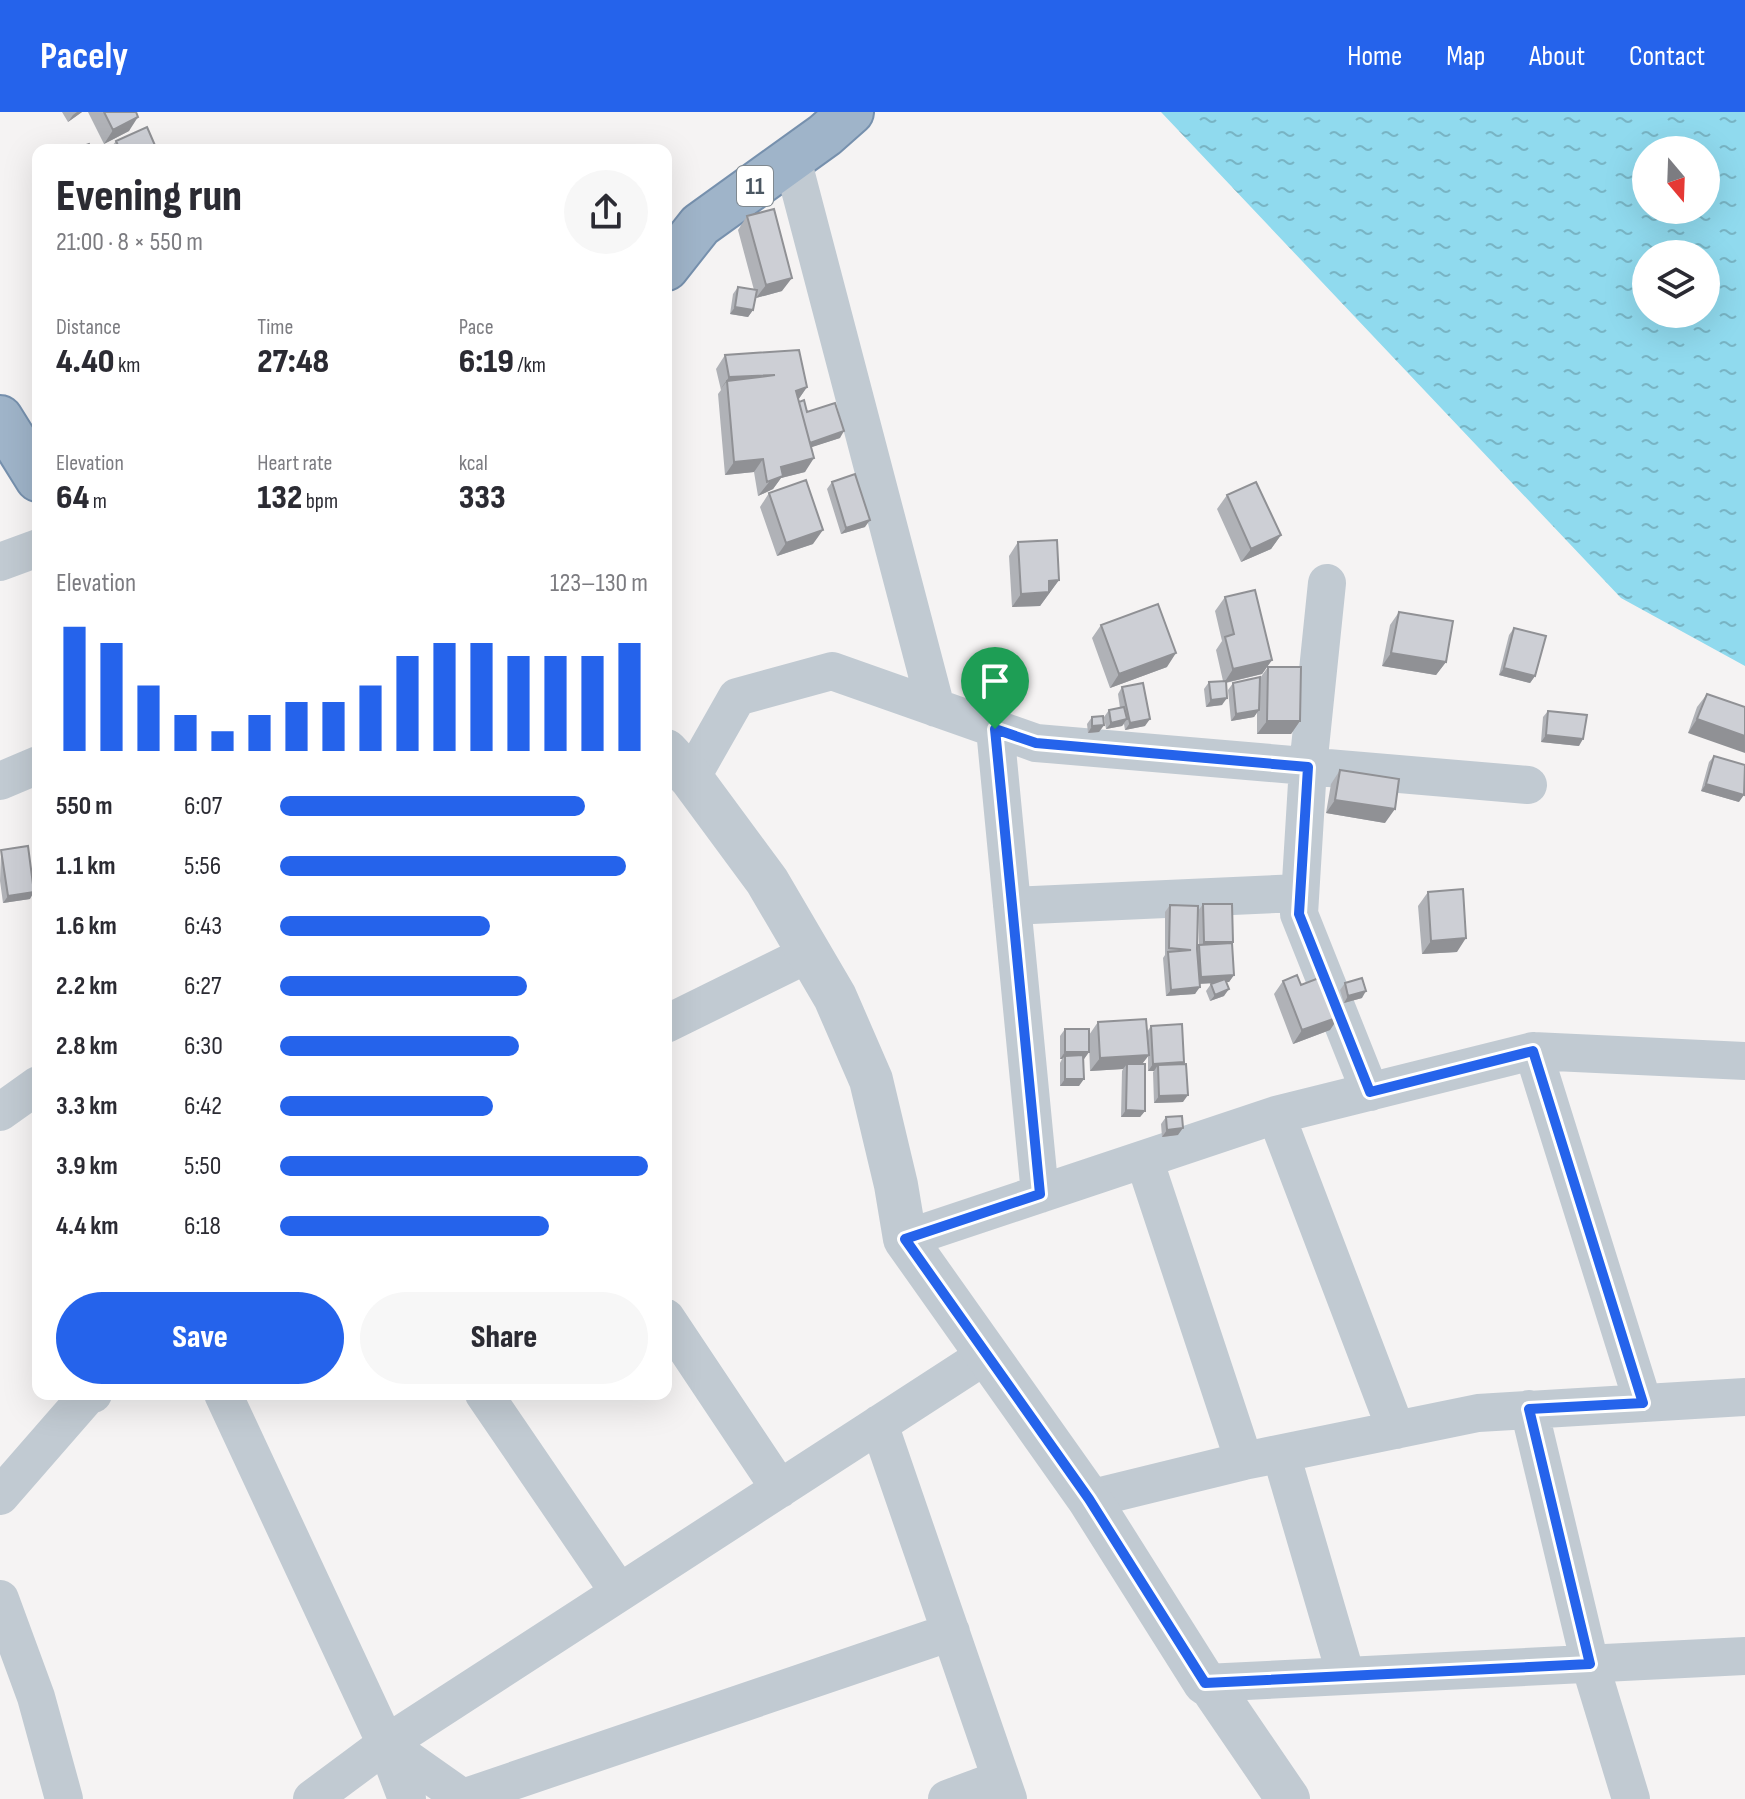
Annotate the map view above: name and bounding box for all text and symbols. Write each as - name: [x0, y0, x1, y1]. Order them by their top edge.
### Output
- text: Pacely: [40, 34, 128, 79]
- text: Home: [1347, 40, 1402, 73]
- text: Map: [1446, 40, 1485, 73]
- text: About: [1529, 40, 1585, 73]
- text: Contact: [1629, 40, 1705, 73]
- north arrow: [1632, 136, 1720, 224]
- map controls: [1632, 136, 1720, 328]
- road number: 11: [737, 166, 773, 206]
- text: Evening run: [56, 170, 242, 223]
- button: share: [564, 170, 648, 254]
- text: 21:00 · 8 × 550 m: [56, 227, 203, 258]
- button: layers: [1632, 240, 1720, 328]
- text: Distance: [56, 314, 121, 341]
- text: Time: [257, 314, 293, 341]
- text: Pace: [459, 314, 494, 341]
- text: 4.40: [56, 341, 114, 382]
- text: 27:48: [257, 341, 329, 382]
- text: 6:19: [459, 341, 514, 382]
- text: km: [114, 352, 140, 379]
- text: /km: [514, 352, 546, 379]
- text: Elevation: [56, 450, 124, 477]
- text: Heart rate: [257, 450, 332, 477]
- text: kcal: [459, 450, 488, 477]
- text: 64: [56, 477, 89, 518]
- text: 132: [257, 477, 302, 518]
- text: 333: [459, 477, 506, 518]
- text: m: [89, 488, 107, 515]
- text: bpm: [302, 488, 338, 515]
- text: Elevation: [56, 568, 136, 599]
- text: 123–130 m: [550, 568, 648, 599]
- pin: [961, 647, 1029, 729]
- icon: arrive: [973, 659, 1017, 703]
- text: 550 m: [56, 791, 113, 822]
- text: 6:07: [184, 791, 222, 822]
- text: 1.1 km: [56, 851, 115, 882]
- text: 5:56: [184, 851, 221, 882]
- text: 1.6 km: [56, 911, 117, 942]
- text: 6:43: [184, 911, 222, 942]
- text: 2.2 km: [56, 971, 118, 1002]
- text: 6:27: [184, 971, 221, 1002]
- text: 2.8 km: [56, 1031, 118, 1062]
- text: 6:30: [184, 1031, 223, 1062]
- text: 3.3 km: [56, 1091, 118, 1122]
- text: 6:42: [184, 1091, 222, 1122]
- text: 3.9 km: [56, 1151, 118, 1182]
- text: 5:50: [184, 1151, 221, 1182]
- text: 4.4 km: [56, 1211, 119, 1242]
- text: 6:18: [184, 1211, 221, 1242]
- button: Save: [56, 1292, 344, 1384]
- button: Share: [360, 1292, 648, 1384]

